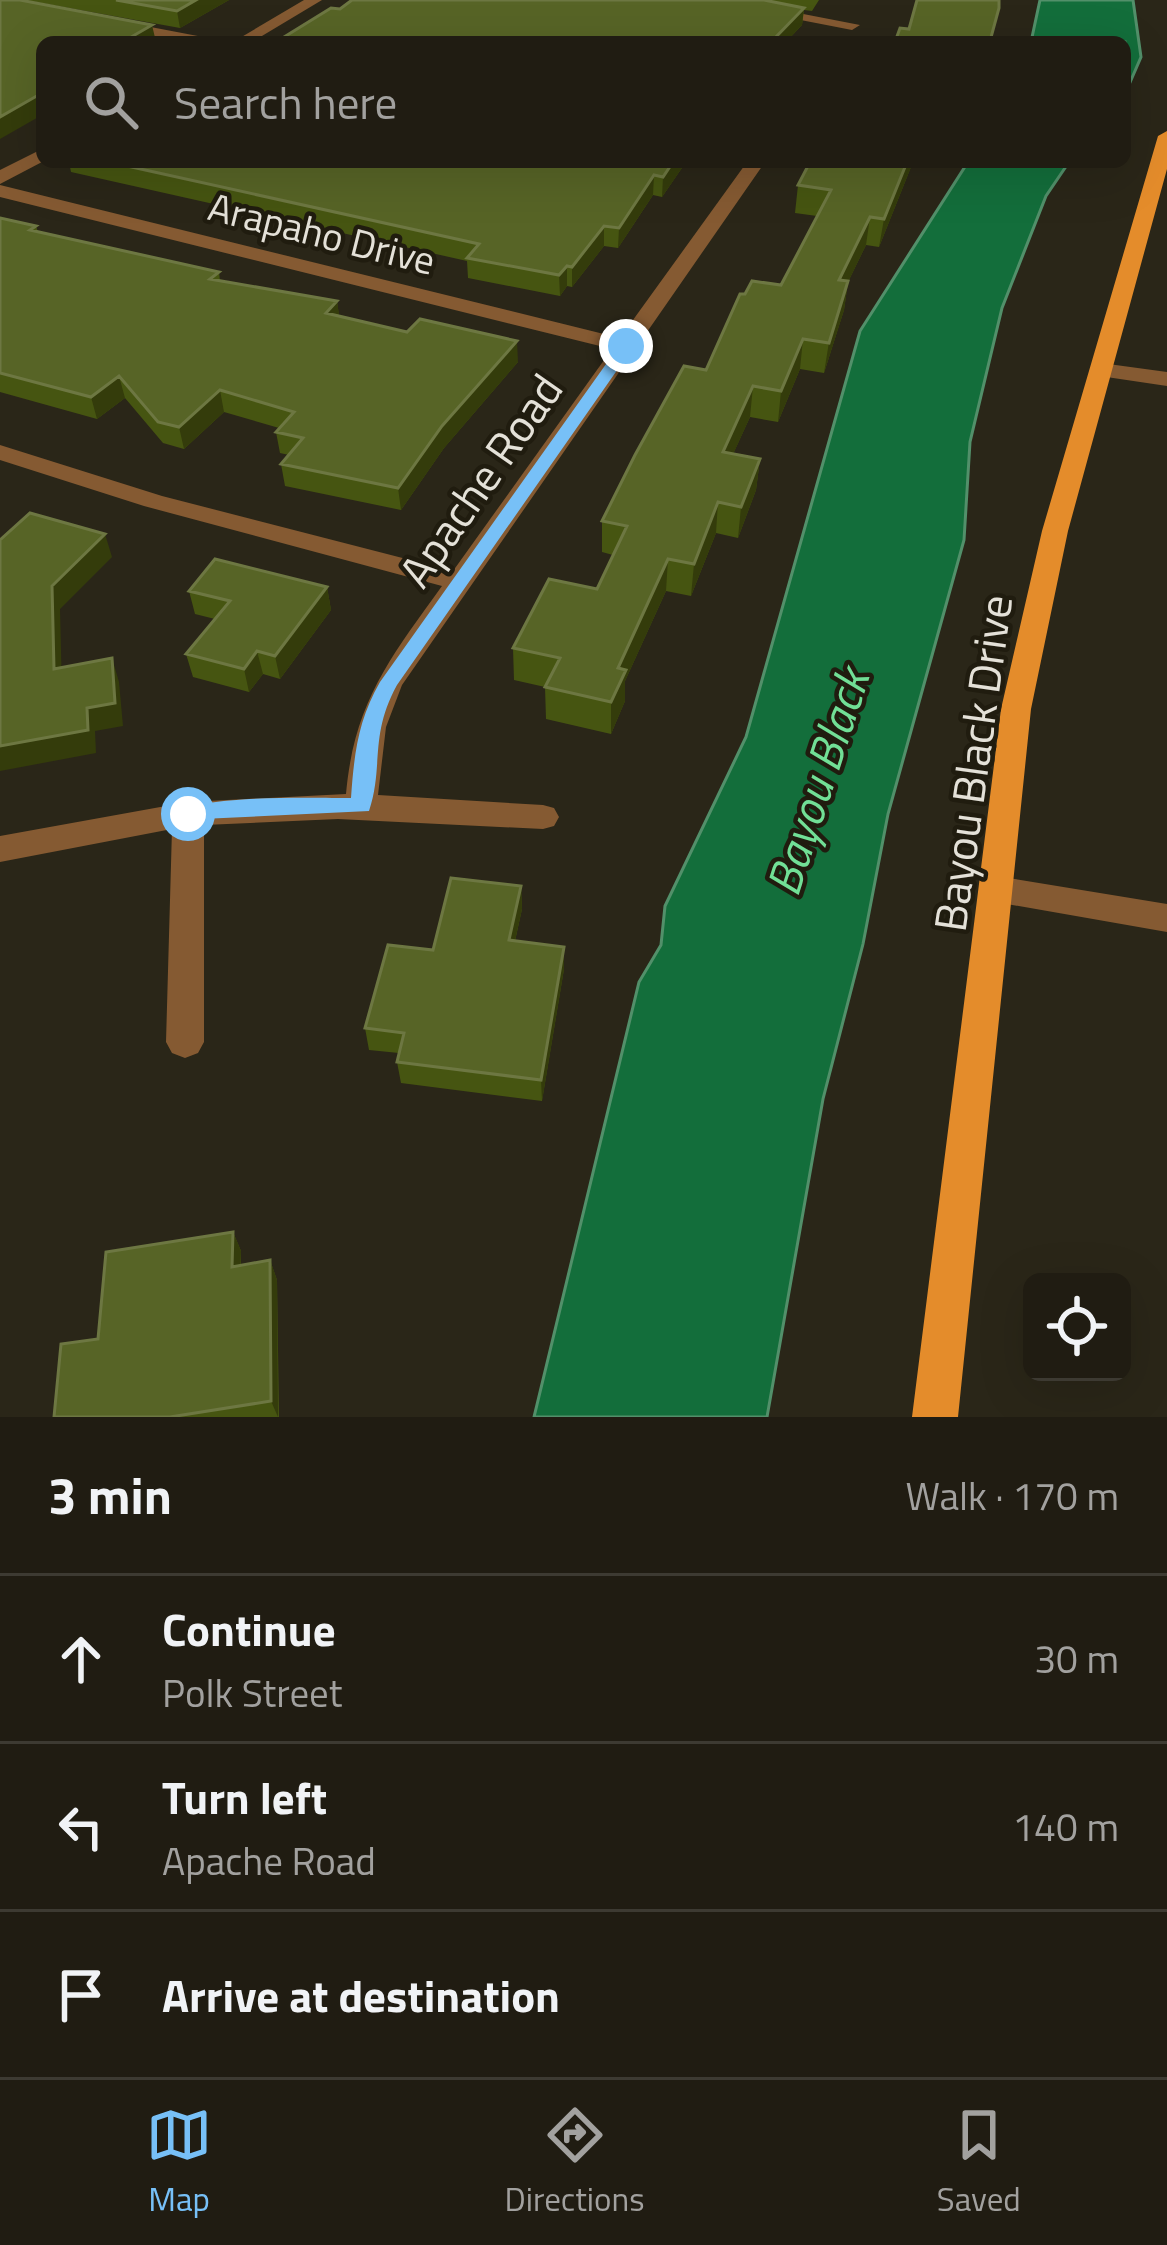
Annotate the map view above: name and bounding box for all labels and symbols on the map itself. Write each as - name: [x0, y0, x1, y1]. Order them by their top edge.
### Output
- street label: Arapaho Drive: [202, 176, 442, 290]
- route end: [599, 319, 653, 373]
- street label: Apache Road: [381, 359, 579, 601]
- street label: Bayou Black Drive: [915, 590, 1029, 936]
- water label: Bayou Black: [746, 654, 890, 904]
- route start: [161, 787, 215, 841]

